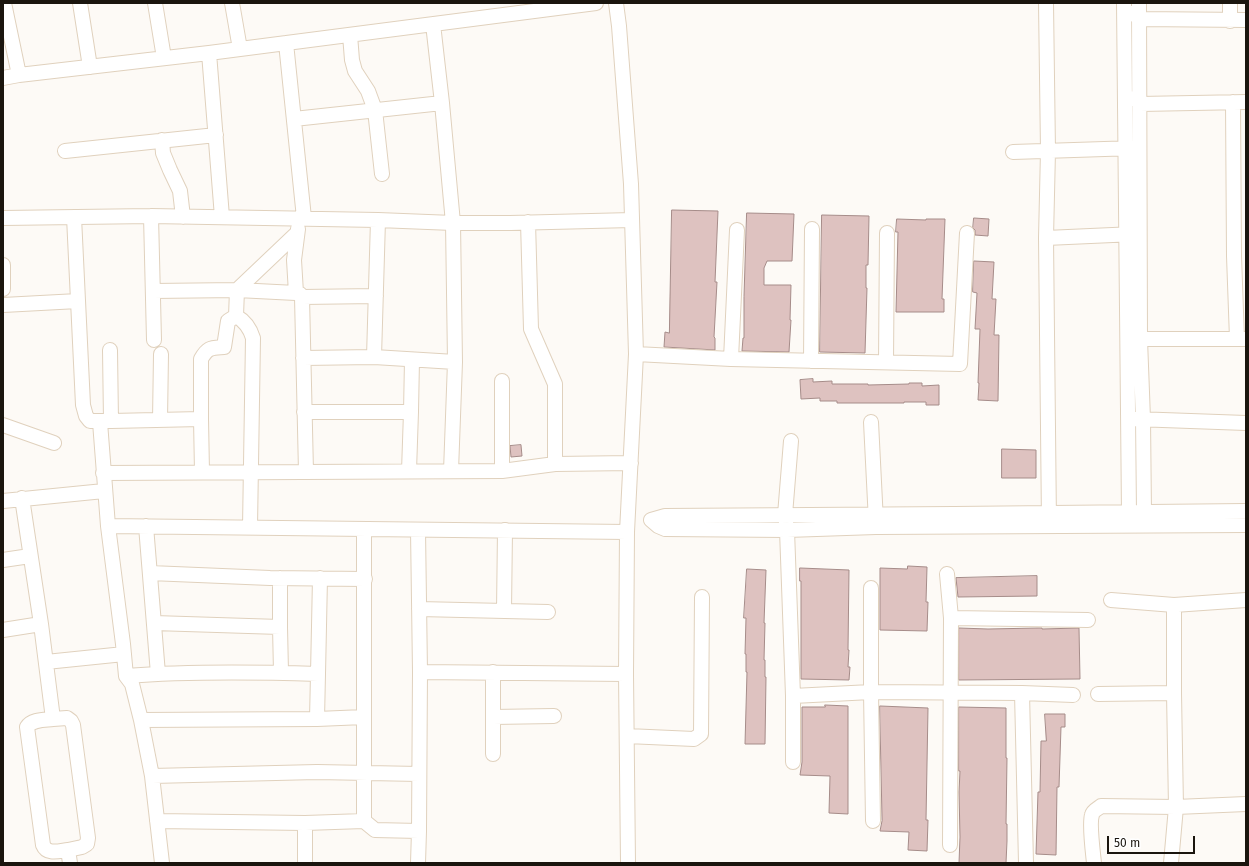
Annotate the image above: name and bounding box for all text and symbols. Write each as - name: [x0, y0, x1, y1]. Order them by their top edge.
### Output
- scale bar: [1109, 828, 1197, 854]
- text: 50 m: [1114, 836, 1140, 850]

